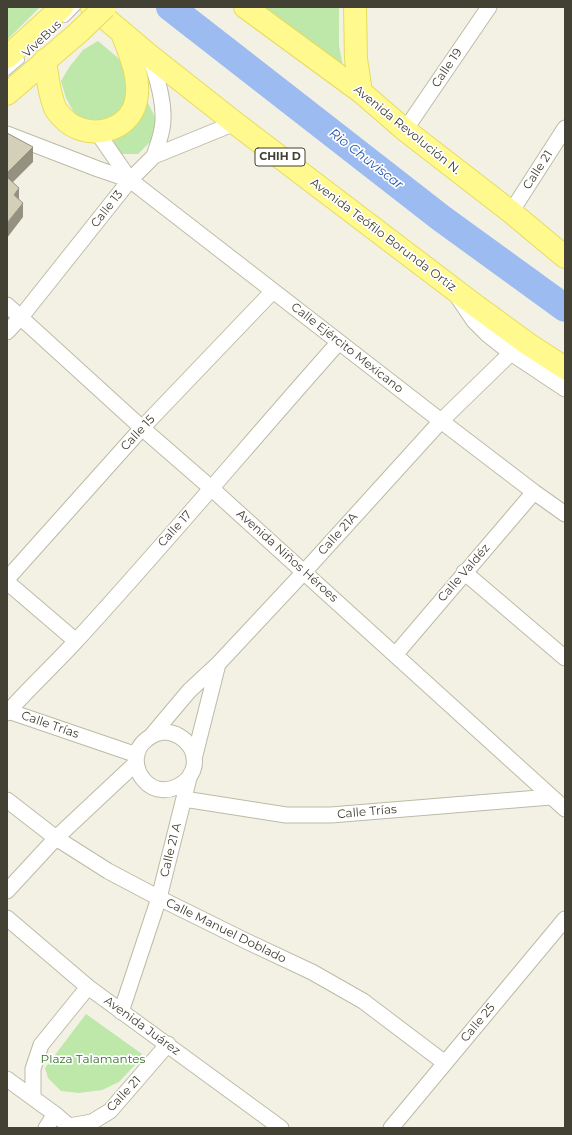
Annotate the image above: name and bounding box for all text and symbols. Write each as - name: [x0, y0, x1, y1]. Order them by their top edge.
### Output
- street label: ViveBus: [20, 17, 64, 61]
- street label: Calle 19: [429, 46, 465, 90]
- street label: Avenida Revolución N.: [351, 82, 463, 178]
- water label: Rio Chuviscar: [326, 125, 406, 193]
- road number: CHIH D: [255, 148, 305, 166]
- street label: Calle 21: [520, 148, 556, 192]
- street label: Avenida Teófilo Borunda Ortiz: [307, 175, 459, 295]
- street label: Calle 13: [88, 187, 126, 231]
- street label: Calle Ejército Mexicano: [288, 300, 406, 396]
- street label: Calle 15: [118, 412, 158, 454]
- street label: Avenida Niños Héroes: [233, 507, 341, 605]
- street label: Calle 17: [155, 508, 195, 550]
- street label: Calle 21A: [315, 510, 361, 558]
- street label: Calle Valdéz: [435, 541, 493, 605]
- street label: Calle Trías: [19, 708, 81, 742]
- street label: Calle Trías: [337, 802, 397, 822]
- street label: Calle 21 A: [157, 821, 185, 879]
- street label: Calle Manuel Doblado: [163, 896, 289, 966]
- street label: Avenida Juárez: [101, 994, 183, 1058]
- street label: Calle 25: [458, 1001, 498, 1045]
- park label: Plaza Talamantes: [41, 1052, 145, 1066]
- street label: Calle 21: [104, 1073, 144, 1115]

